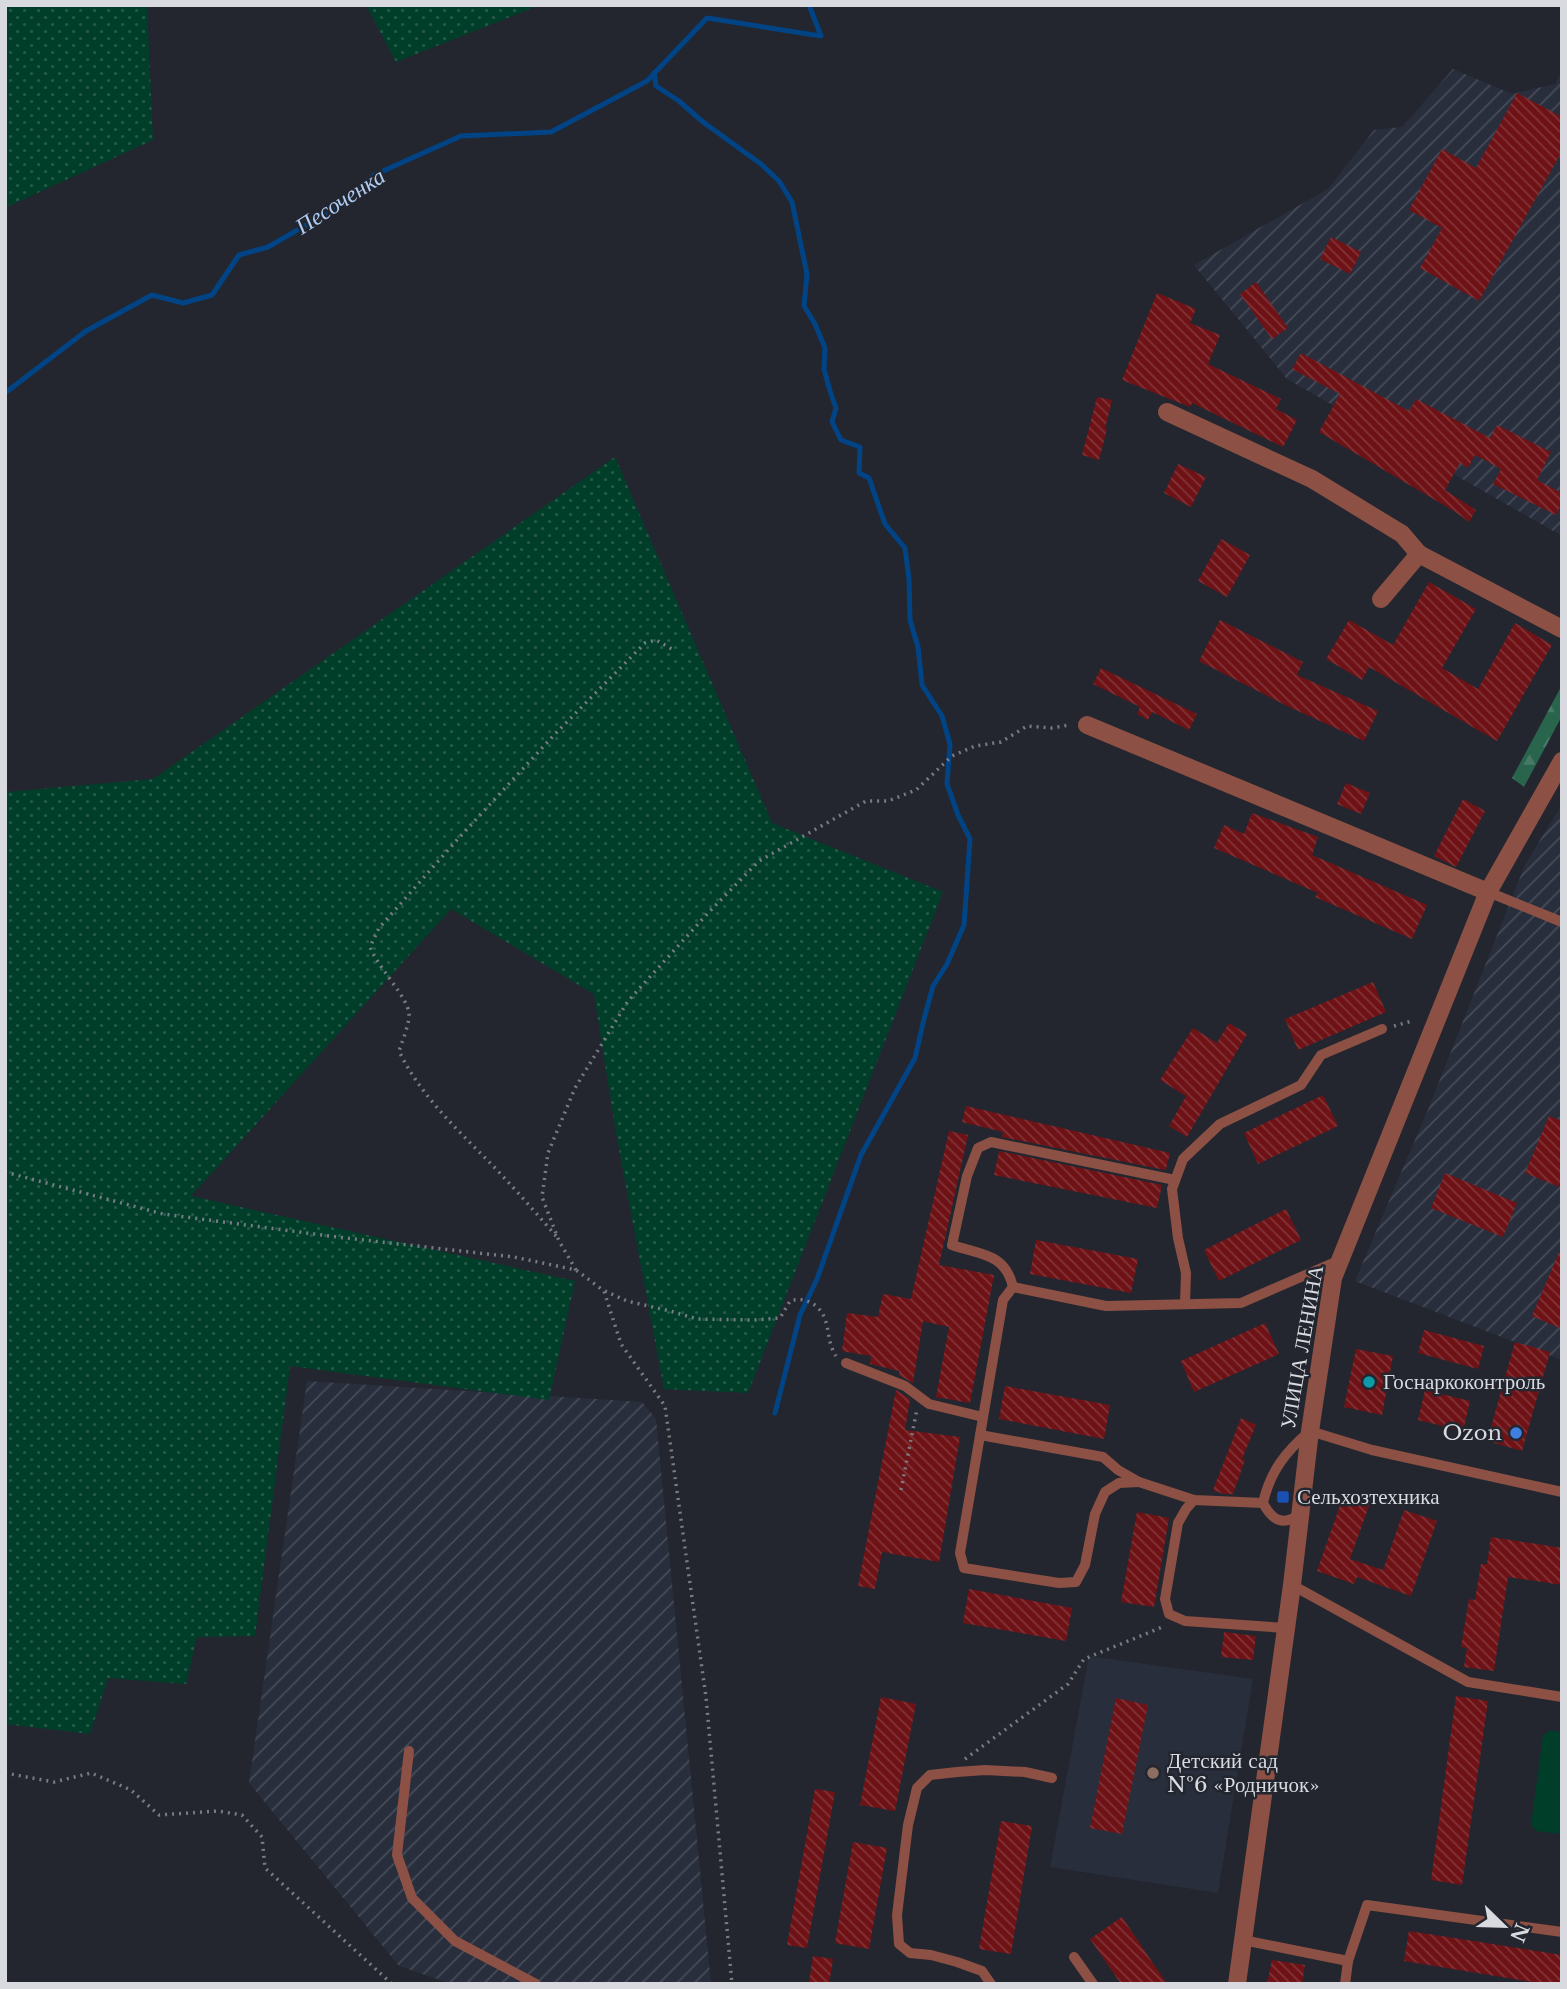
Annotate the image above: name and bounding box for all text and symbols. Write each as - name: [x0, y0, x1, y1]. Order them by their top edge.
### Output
- water label: Песоченка: [289, 162, 390, 241]
- street label: УЛИЦА ЛЕНИНА: [1275, 1262, 1329, 1431]
- place label: Госнаркоконтроль: [1383, 1369, 1545, 1395]
- marker: Госнаркоконтроль: [1361, 1374, 1377, 1390]
- place label: Ozon: [1442, 1420, 1502, 1446]
- marker: Ozon: [1508, 1425, 1524, 1441]
- place label: Сельхозтехника: [1297, 1484, 1440, 1510]
- marker: Сельхозтехника: [1275, 1489, 1291, 1505]
- place label: Детский сад №6 «Родничок»: [1167, 1748, 1320, 1798]
- marker: Детский сад №6 «Родничок»: [1145, 1765, 1161, 1781]
- north arrow: [1469, 1891, 1539, 1961]
- text: N: [1505, 1920, 1533, 1945]

